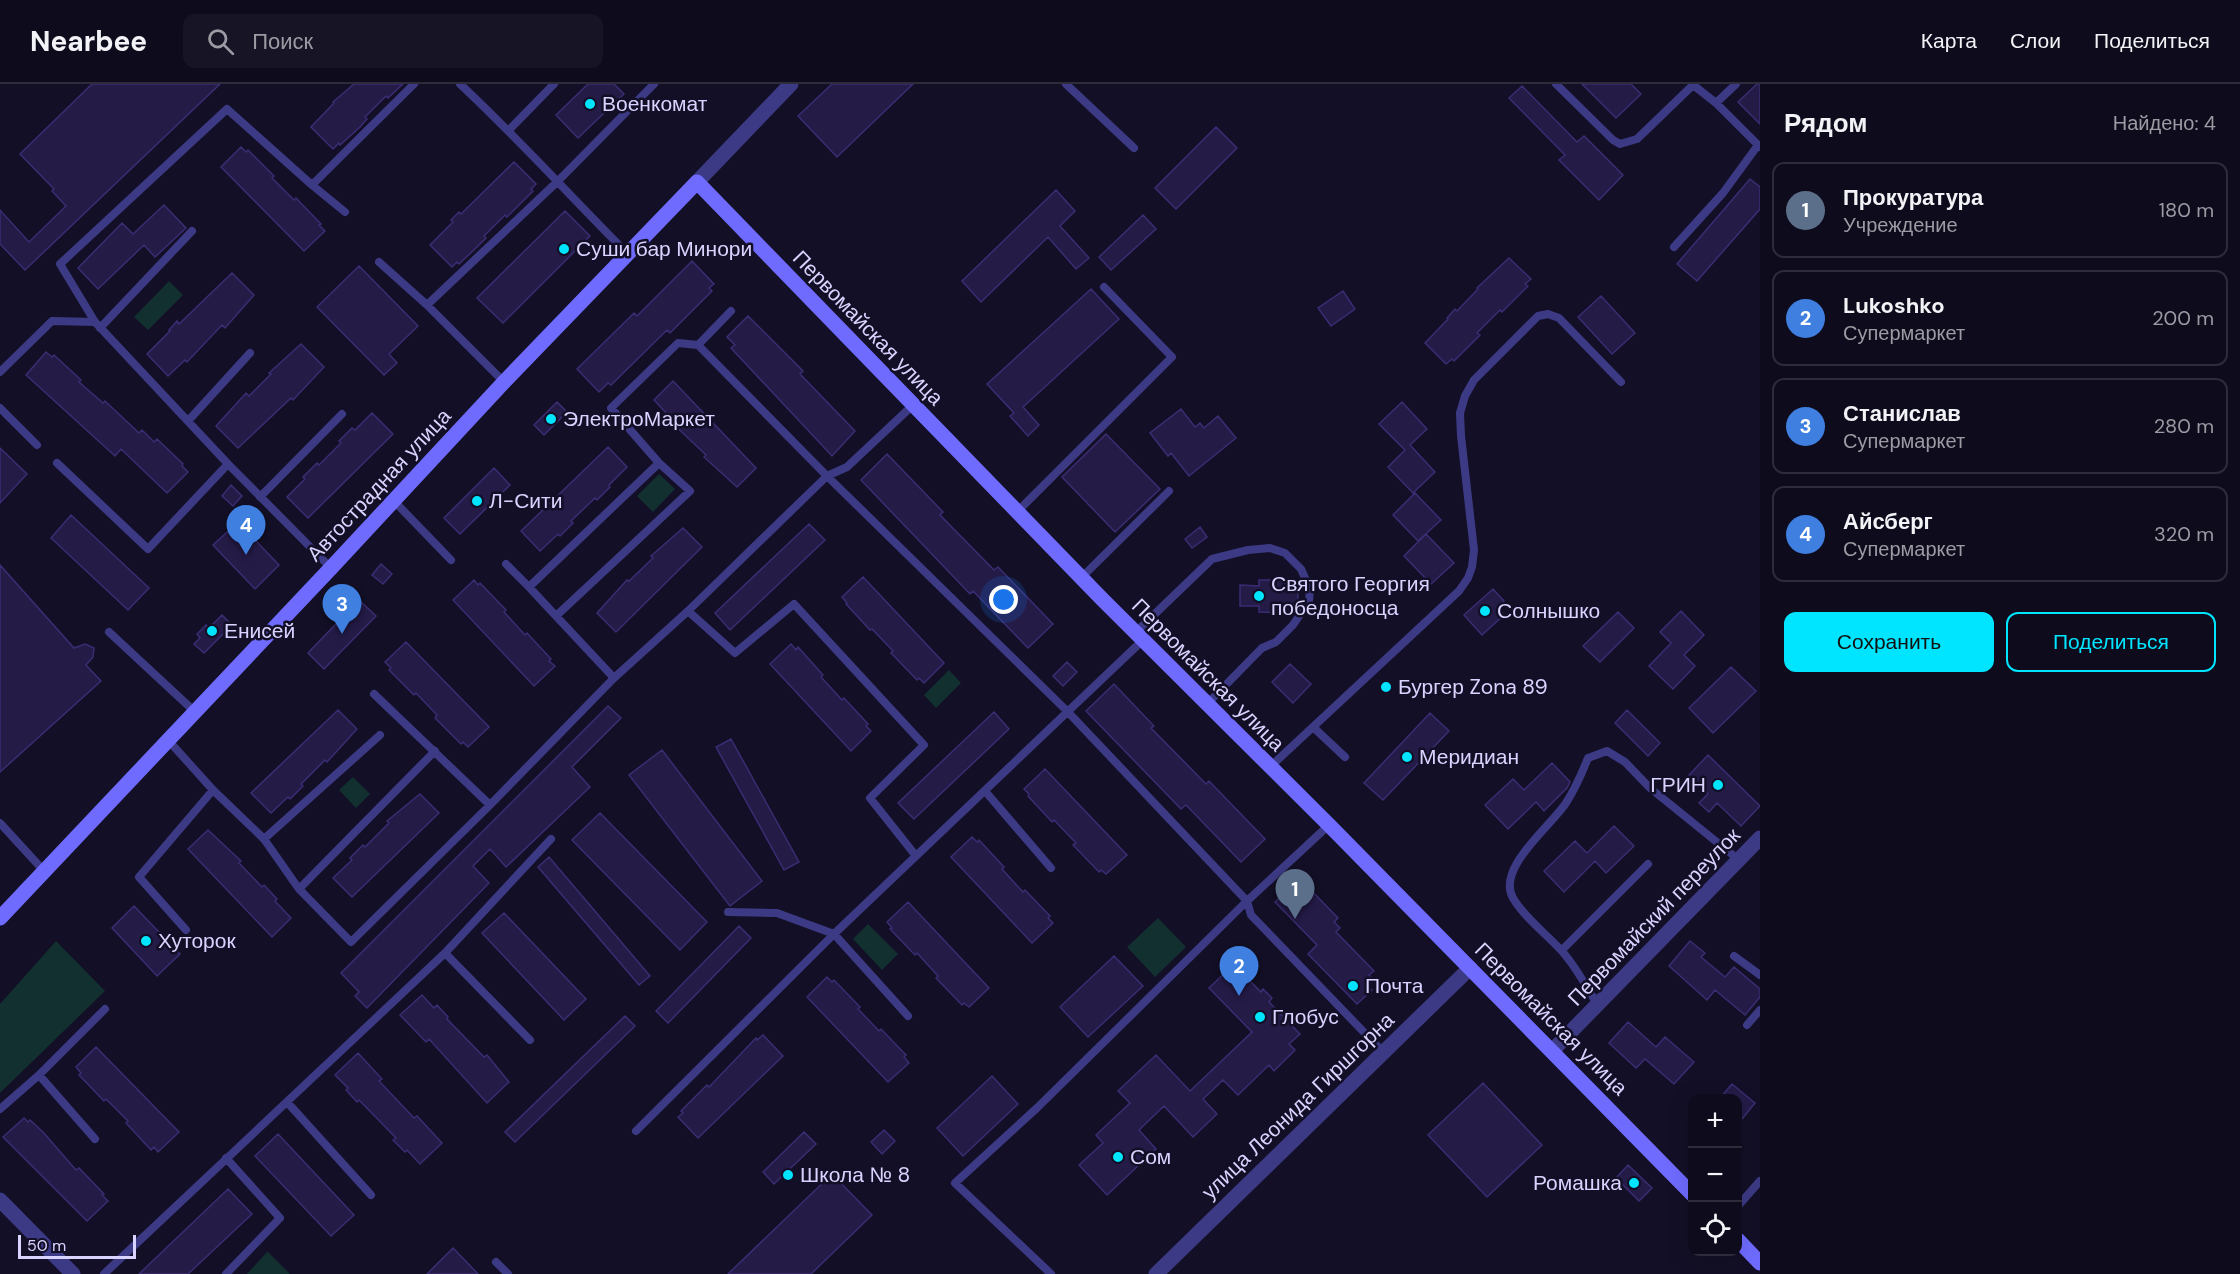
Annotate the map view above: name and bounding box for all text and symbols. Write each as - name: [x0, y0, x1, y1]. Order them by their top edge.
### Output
- search box: [183, 14, 603, 68]
- text: Nearbee: [30, 23, 147, 60]
- icon: search: [204, 25, 237, 58]
- text: Поиск: [252, 27, 313, 56]
- text: Карта: [1921, 27, 1977, 55]
- text: Слои: [2010, 27, 2061, 55]
- text: Поделиться: [2094, 27, 2210, 55]
- place label: Военкомат: [602, 90, 708, 118]
- marker: Военкомат: [583, 97, 597, 111]
- text: Рядом: [1784, 106, 1867, 140]
- text: Найдено: 4: [2113, 110, 2216, 136]
- text: Прокуратура: [1843, 183, 1983, 212]
- text: 1: [1802, 197, 1809, 223]
- text: 180 m: [2159, 197, 2214, 223]
- text: Учреждение: [1843, 212, 1958, 238]
- place label: Суши бар Минори: [576, 235, 752, 263]
- marker: Суши бар Минори: [557, 242, 571, 256]
- street label: Первомайская улица: [787, 244, 950, 412]
- text: Lukoshko: [1843, 291, 1945, 320]
- text: 2: [1800, 305, 1811, 331]
- text: 200 m: [2152, 305, 2214, 331]
- text: Супермаркет: [1843, 320, 1965, 346]
- text: Станислав: [1843, 399, 1961, 428]
- street label: Автострадная улица: [301, 402, 457, 567]
- place label: ЭлектроМаркет: [563, 405, 715, 433]
- marker: ЭлектроМаркет: [544, 412, 558, 426]
- text: 3: [1799, 413, 1812, 439]
- text: 280 m: [2154, 413, 2214, 439]
- text: Супермаркет: [1843, 428, 1965, 454]
- place label: Л-Сити: [489, 487, 562, 515]
- marker: Л-Сити: [470, 494, 484, 508]
- pin: 4: [226, 506, 266, 555]
- text: Айсберг: [1843, 507, 1933, 536]
- text: 4: [1799, 521, 1812, 547]
- text: 320 m: [2154, 521, 2214, 547]
- text: Супермаркет: [1843, 536, 1965, 562]
- place label: Святого Георгия победоносца: [1271, 570, 1430, 622]
- pin: 3: [322, 584, 362, 634]
- your location: [989, 585, 1018, 614]
- marker: Святого Георгия победоносца: [1252, 589, 1266, 603]
- street label: Первомайская улица: [1125, 592, 1291, 758]
- place label: Солнышко: [1497, 597, 1600, 625]
- marker: Солнышко: [1478, 604, 1492, 618]
- button: Сохранить: [1784, 612, 1994, 672]
- button: Поделиться: [2006, 612, 2216, 672]
- place label: Енисей: [224, 617, 295, 645]
- marker: Енисей: [205, 624, 219, 638]
- place label: Бургер Zona 89: [1398, 673, 1548, 701]
- marker: Бургер Zona 89: [1379, 680, 1393, 694]
- place label: Меридиан: [1419, 743, 1519, 771]
- marker: Меридиан: [1400, 750, 1414, 764]
- place label: ГРИН: [1650, 771, 1706, 799]
- marker: ГРИН: [1711, 778, 1725, 792]
- street label: Первомайский переулок: [1562, 821, 1747, 1012]
- pin: 1: [1276, 870, 1314, 919]
- place label: Хуторок: [158, 927, 236, 955]
- marker: Хуторок: [139, 934, 153, 948]
- street label: Первомайская улица: [1468, 936, 1634, 1102]
- pin: 2: [1220, 946, 1258, 996]
- place label: Почта: [1365, 972, 1424, 1000]
- marker: Почта: [1346, 979, 1360, 993]
- place label: Глобус: [1272, 1003, 1339, 1031]
- street label: улица Леонида Гиршгорна: [1196, 1006, 1401, 1206]
- marker: Глобус: [1253, 1010, 1267, 1024]
- map controls: [1688, 1094, 1742, 1256]
- button: +: [1688, 1094, 1742, 1148]
- place label: Сом: [1130, 1143, 1171, 1171]
- button: −: [1688, 1148, 1742, 1202]
- marker: Сом: [1111, 1150, 1125, 1164]
- place label: Школа № 8: [800, 1161, 910, 1189]
- marker: Школа № 8: [781, 1168, 795, 1182]
- place label: Ромашка: [1533, 1169, 1622, 1197]
- marker: Ромашка: [1627, 1176, 1641, 1190]
- button: locate: [1688, 1202, 1742, 1256]
- scale bar: [18, 1232, 136, 1260]
- text: 50 m: [27, 1235, 66, 1256]

